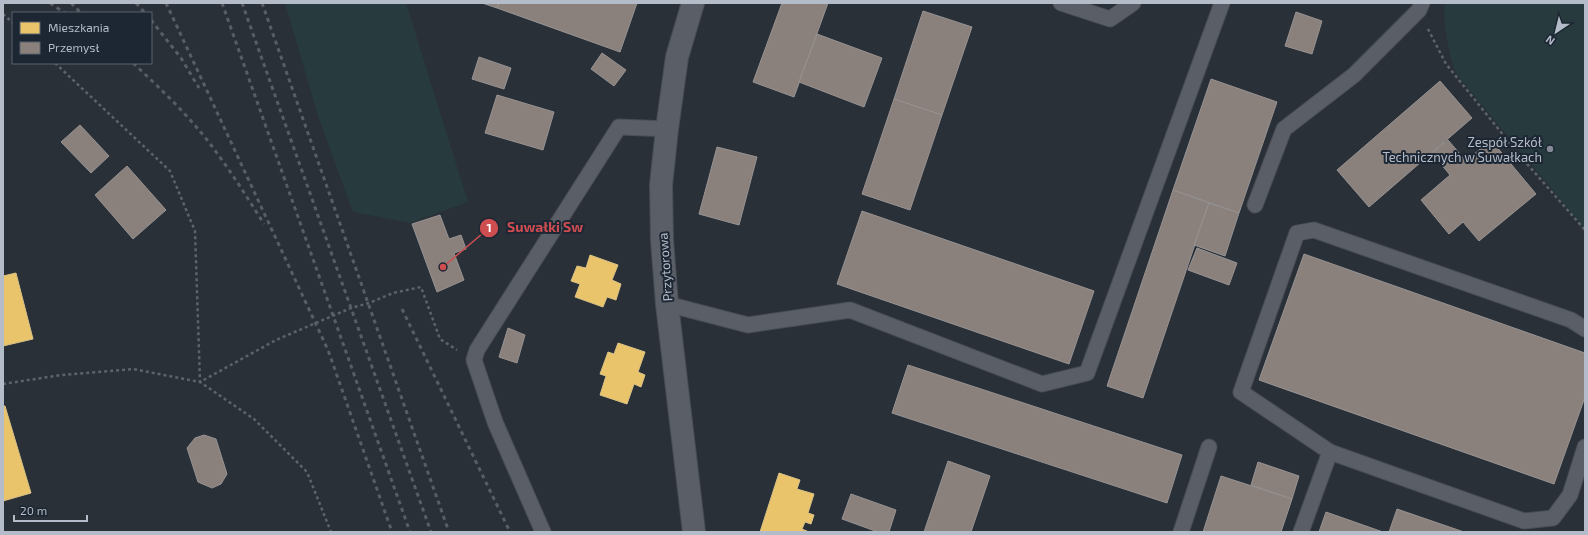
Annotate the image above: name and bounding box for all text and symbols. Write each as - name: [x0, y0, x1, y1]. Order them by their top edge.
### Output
- legend: [12, 12, 152, 64]
- north arrow: [1536, 12, 1576, 52]
- text: Mieszkania: [48, 20, 109, 34]
- text: N: [1543, 33, 1557, 48]
- text: Przemysł: [48, 40, 99, 54]
- place label: Zespół Szkół Technicznych w Suwałkach: [1383, 134, 1543, 165]
- marker: Zespół Szkół Technicznych w Suwałkach: [1545, 144, 1555, 154]
- callout: Suwałki Sw: [479, 215, 591, 241]
- text: Suwałki Sw: [507, 218, 583, 235]
- text: 1: [486, 220, 492, 234]
- street label: Przytorowa: [655, 232, 675, 302]
- scale bar: [14, 497, 87, 523]
- text: 20 m: [20, 503, 47, 517]

